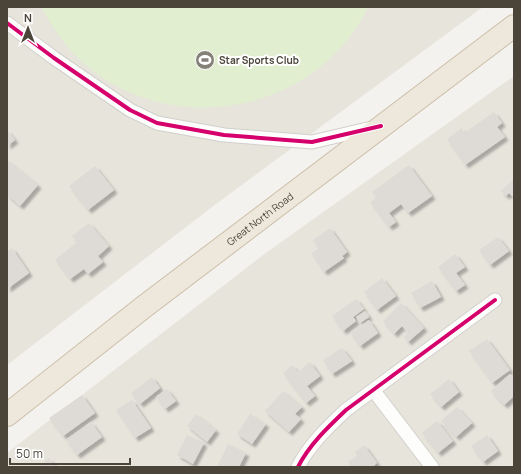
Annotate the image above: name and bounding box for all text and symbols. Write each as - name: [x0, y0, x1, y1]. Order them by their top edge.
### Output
- north arrow: [8, 8, 48, 48]
- text: N: [24, 10, 32, 25]
- sports icon: Star Sports Club: [194, 49, 216, 71]
- place label: Star Sports Club: [219, 53, 299, 67]
- street label: Great North Road: [224, 189, 296, 249]
- scale bar: [10, 440, 130, 466]
- text: 50 m: [16, 445, 43, 462]

